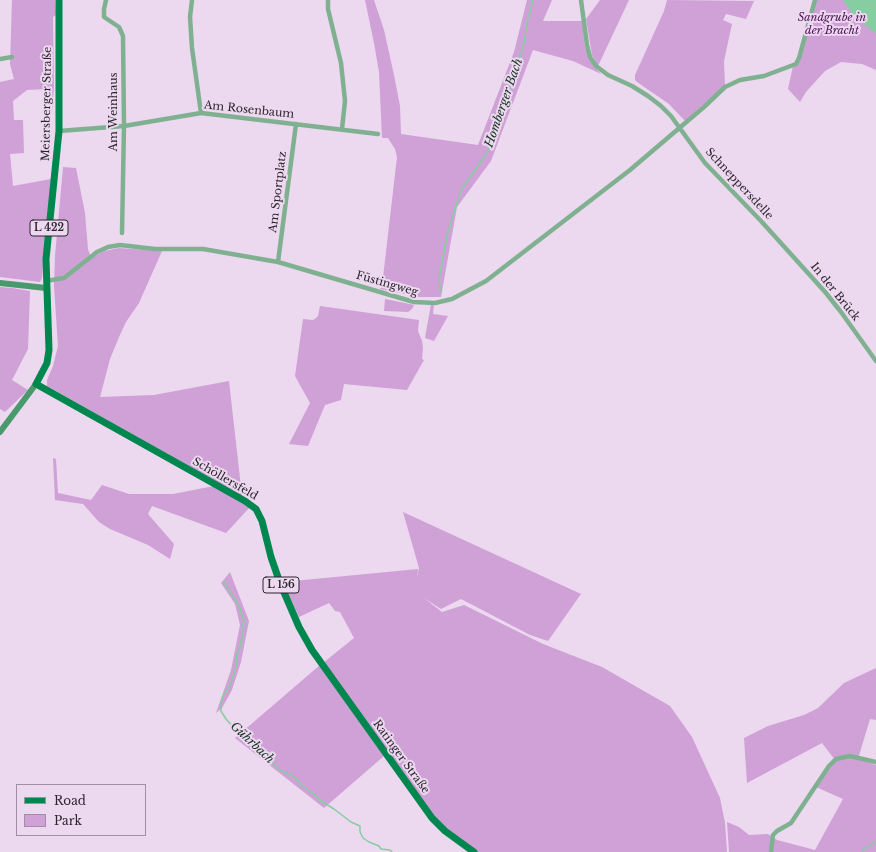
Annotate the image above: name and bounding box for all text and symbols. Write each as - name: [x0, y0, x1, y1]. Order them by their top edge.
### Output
- park label: Sandgrube in der Bracht: [798, 11, 866, 37]
- street label: Meiersberger Straße: [39, 47, 55, 161]
- water label: Homberger Bach: [482, 57, 526, 149]
- street label: Am Weinhaus: [107, 72, 121, 152]
- street label: Am Rosenbaum: [203, 99, 295, 121]
- street label: Schneppersdelle: [702, 145, 776, 223]
- street label: Am Sportplatz: [266, 151, 290, 233]
- road number: L 422: [30, 220, 68, 236]
- street label: In der Brück: [807, 260, 863, 324]
- street label: Füstingweg: [354, 269, 420, 299]
- street label: Schöllersfeld: [190, 455, 260, 503]
- road number: L 156: [263, 577, 299, 593]
- street label: Ratinger Straße: [370, 718, 432, 796]
- water label: Gührbach: [227, 719, 277, 767]
- legend: [16, 784, 146, 836]
- text: Road: [54, 793, 86, 808]
- text: Park: [54, 813, 82, 828]

